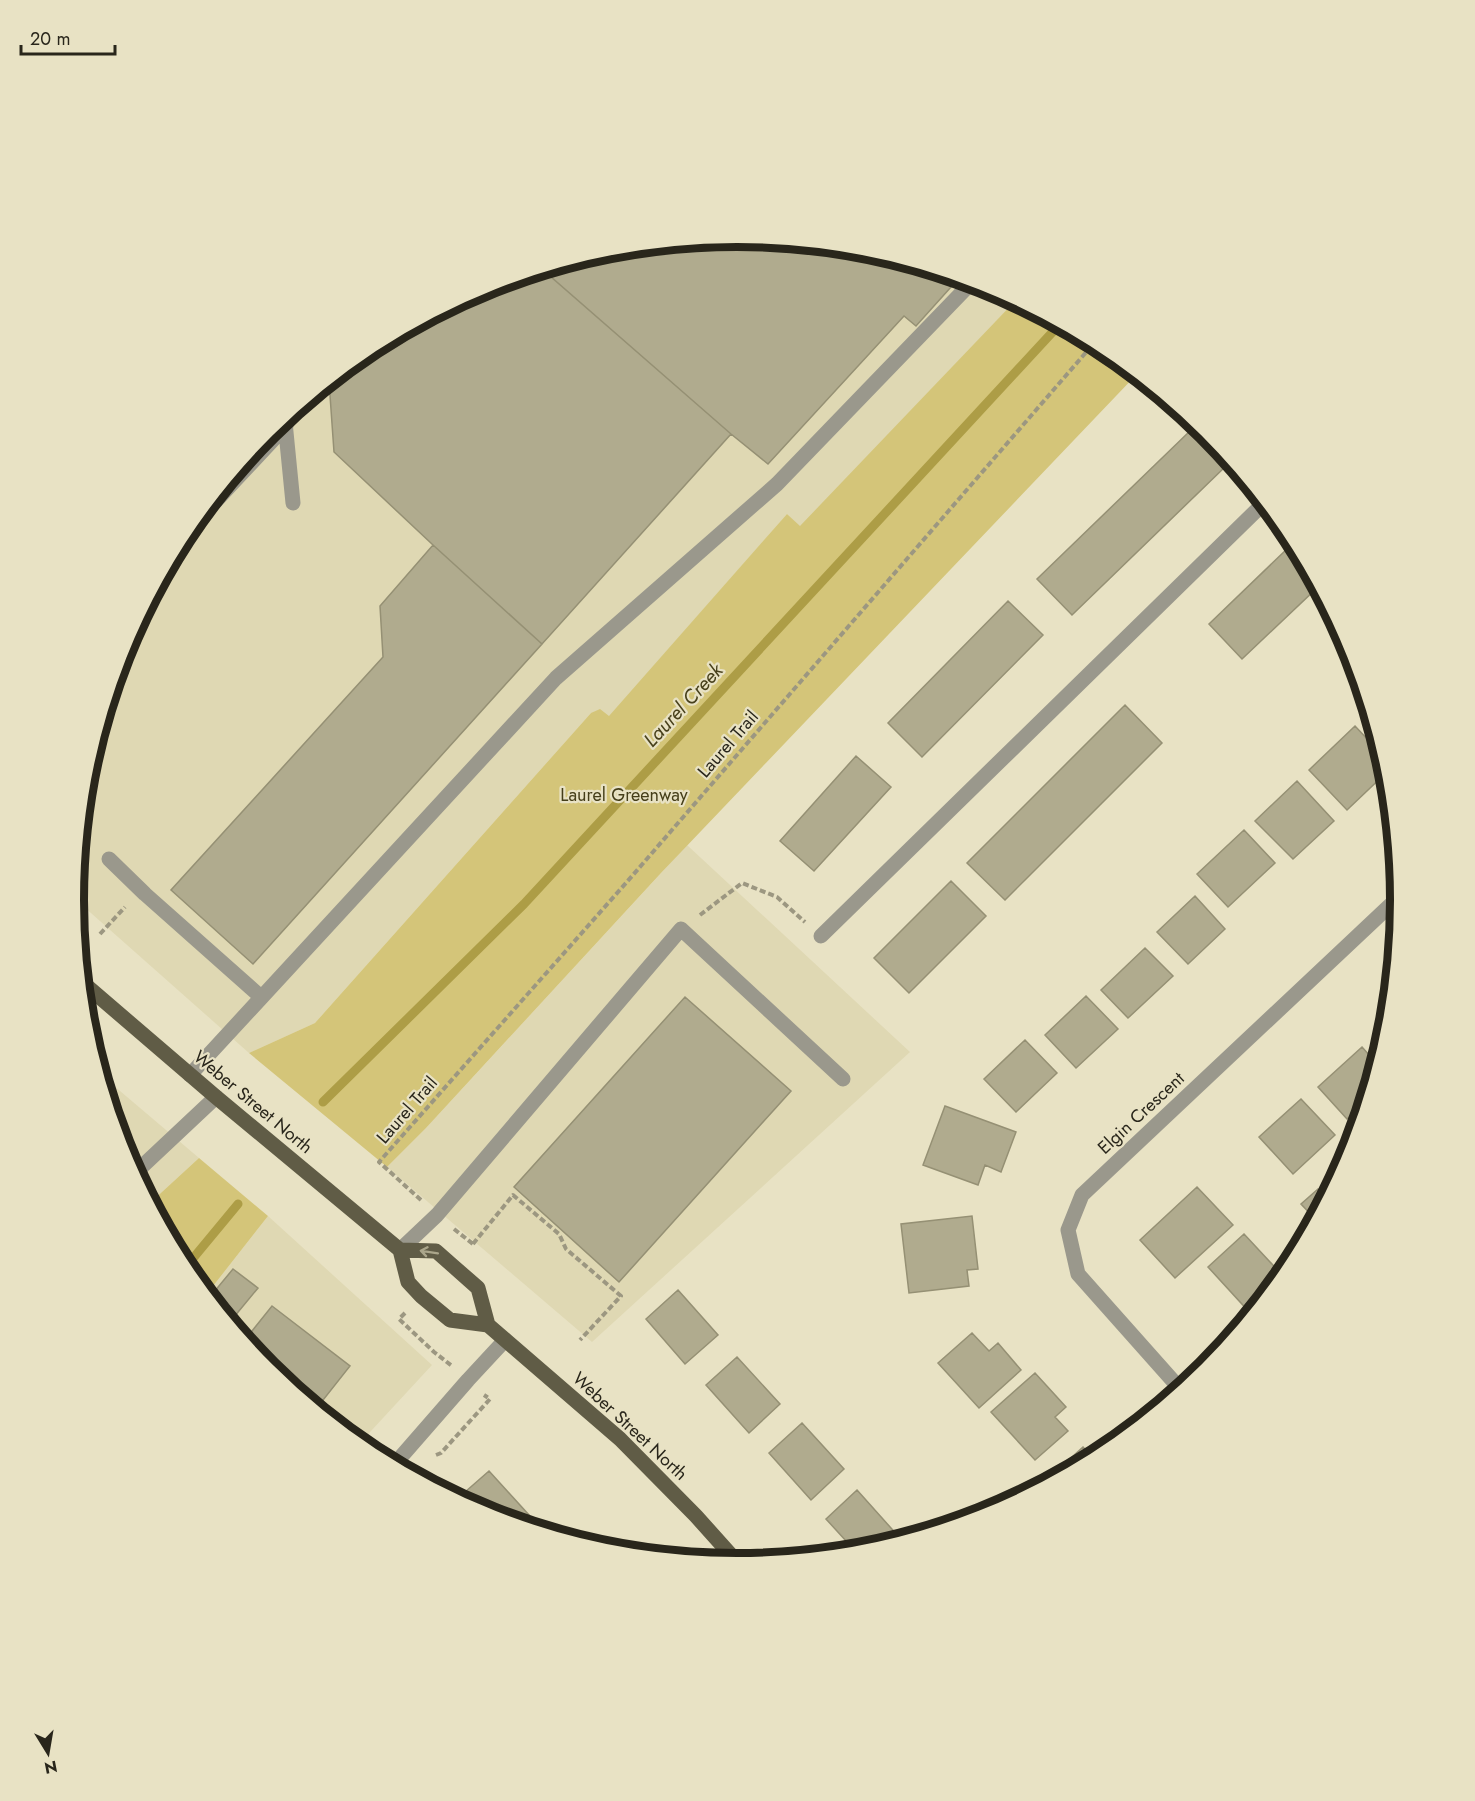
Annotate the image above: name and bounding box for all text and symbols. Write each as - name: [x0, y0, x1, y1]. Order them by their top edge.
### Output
- scale bar: [21, 18, 116, 56]
- text: 20 m: [30, 26, 70, 52]
- water label: Laurel Creek: [637, 656, 731, 754]
- street label: Laurel Trail: [691, 705, 765, 783]
- park label: Laurel Greenway: [560, 782, 688, 808]
- street label: Weber Street North: [188, 1044, 318, 1160]
- street label: Elgin Crescent: [1092, 1065, 1191, 1160]
- street label: Laurel Trail: [370, 1071, 444, 1149]
- one-way arrow: [420, 1246, 439, 1257]
- street label: Weber Street North: [567, 1366, 693, 1486]
- north arrow: [18, 1723, 78, 1783]
- text: N: [42, 1755, 59, 1780]

